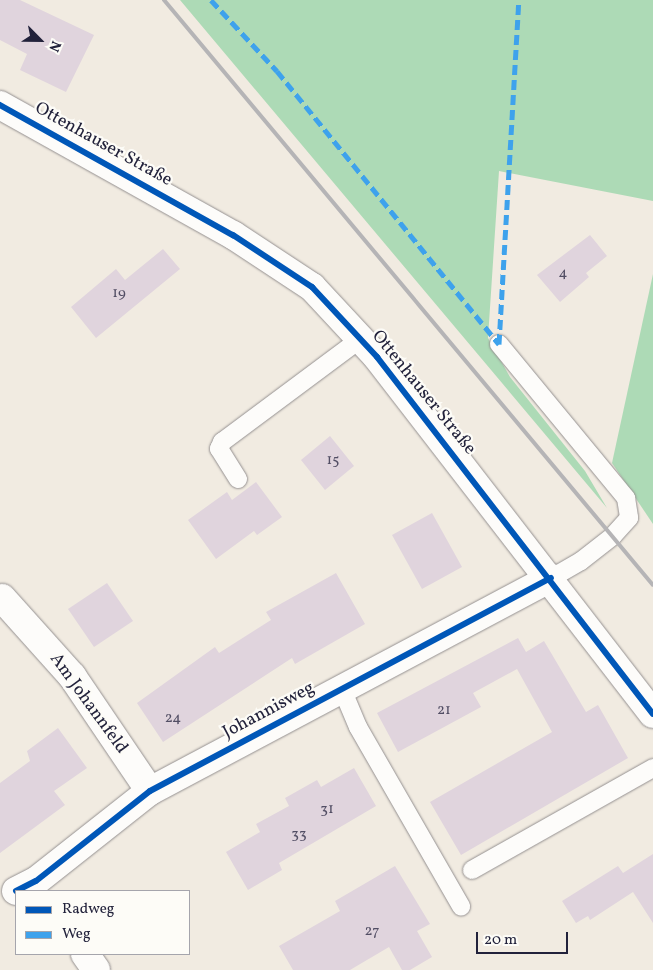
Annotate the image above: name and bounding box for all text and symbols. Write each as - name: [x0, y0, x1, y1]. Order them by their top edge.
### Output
- north arrow: [15, 15, 65, 65]
- text: N: [44, 38, 65, 54]
- street label: Ottenhauser Straße: [30, 98, 176, 192]
- house number: 4: [559, 265, 567, 283]
- house number: 19: [112, 285, 126, 303]
- street label: Ottenhauser Straße: [366, 326, 480, 460]
- house number: 15: [326, 452, 340, 470]
- street label: Am Johannfeld: [44, 650, 132, 758]
- street label: Johannisweg: [219, 678, 319, 744]
- house number: 21: [437, 702, 451, 720]
- house number: 24: [165, 710, 181, 728]
- house number: 31: [320, 801, 334, 819]
- house number: 33: [291, 826, 307, 844]
- legend: [15, 890, 190, 955]
- text: Radweg: [62, 899, 114, 920]
- scale bar: [478, 922, 570, 954]
- house number: 27: [365, 923, 379, 941]
- text: Weg: [62, 924, 91, 945]
- text: 20 m: [484, 930, 517, 951]

